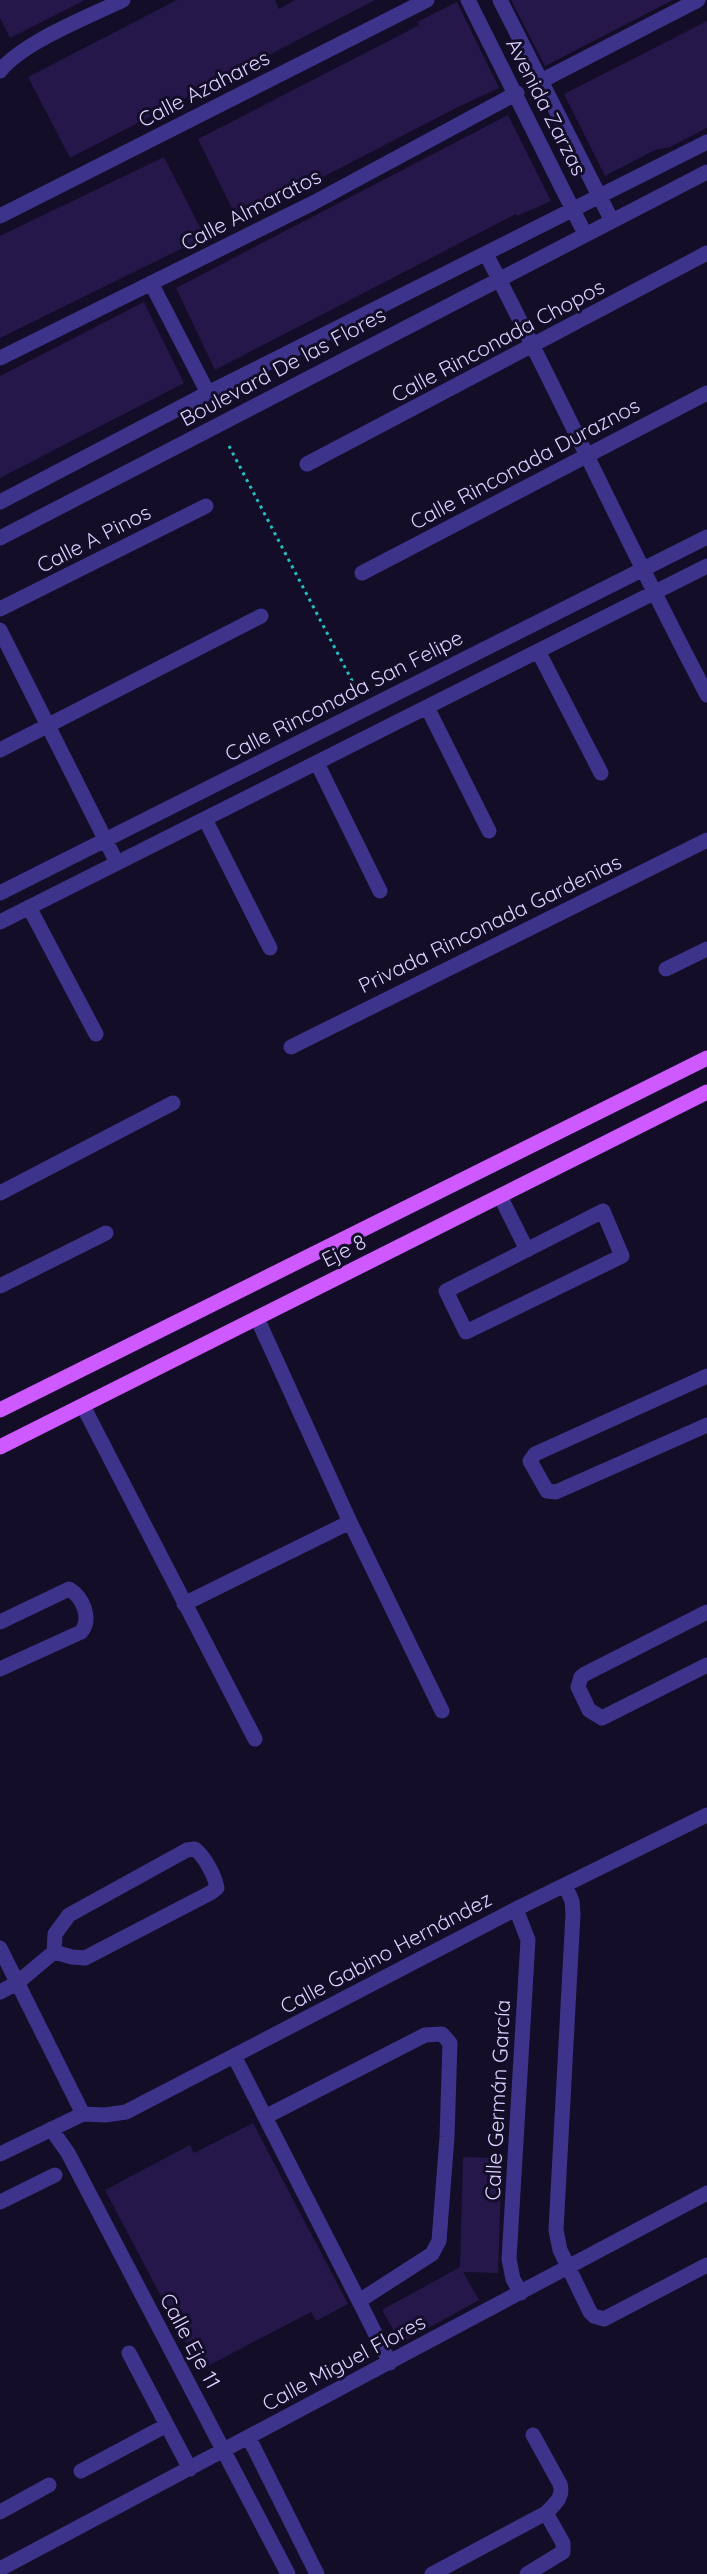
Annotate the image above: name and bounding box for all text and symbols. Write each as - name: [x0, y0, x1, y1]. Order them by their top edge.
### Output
- street label: Avenida Zarzas: [501, 34, 593, 180]
- street label: Calle Azahares: [134, 44, 274, 132]
- street label: Calle Almaratos: [176, 163, 325, 256]
- street label: Calle Rinconada Chopos: [387, 273, 608, 407]
- street label: Boulevard De las Flores: [175, 301, 390, 431]
- street label: Calle Rinconada Duraznos: [405, 392, 644, 535]
- street label: Calle A Pinos: [32, 498, 155, 578]
- street label: Calle Rinconada San Felipe: [220, 624, 467, 767]
- street label: Privada Rinconada Gardenias: [354, 848, 625, 998]
- street label: Eje 8: [317, 1228, 370, 1272]
- street label: Calle Gabino Hernández: [275, 1885, 496, 2019]
- street label: Calle Germán García: [479, 1999, 515, 2201]
- street label: Calle Eje 11: [155, 2288, 227, 2393]
- street label: Calle Miguel Flores: [257, 2308, 430, 2416]

